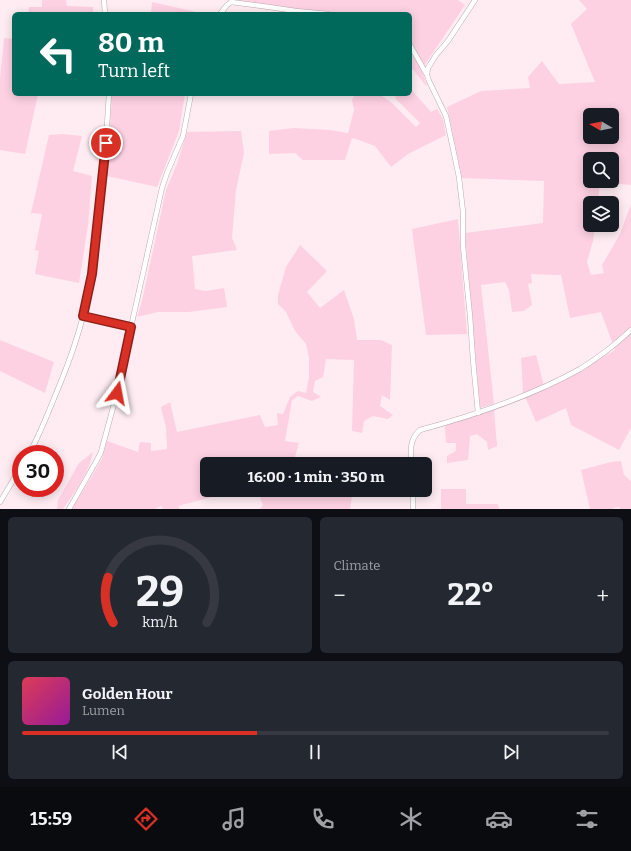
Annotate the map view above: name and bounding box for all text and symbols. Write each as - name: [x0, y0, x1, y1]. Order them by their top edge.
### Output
- text: 80 m: [98, 26, 164, 59]
- icon: left: [32, 28, 84, 80]
- text: Turn left: [98, 60, 170, 82]
- north arrow: [583, 108, 619, 144]
- map controls: [583, 108, 619, 232]
- pin: [89, 126, 123, 160]
- icon: arrive: [95, 132, 117, 154]
- button: search: [583, 152, 619, 188]
- button: layers: [583, 196, 619, 232]
- position arrow: [96, 372, 138, 414]
- speed limit sign: 30: [12, 445, 64, 497]
- text: 16:00 · 1 min · 350 m: [248, 468, 384, 486]
- text: Climate: [334, 558, 380, 573]
- text: 29: [136, 567, 184, 617]
- text: 22°: [448, 577, 495, 613]
- text: −: [334, 582, 346, 609]
- text: +: [596, 582, 609, 609]
- text: km/h: [142, 614, 178, 631]
- text: Golden Hour: [82, 685, 173, 703]
- text: Lumen: [82, 703, 125, 718]
- icon: previous: [109, 741, 131, 763]
- icon: pause: [304, 741, 326, 763]
- icon: next: [500, 741, 522, 763]
- icon: directions: [132, 805, 160, 833]
- icon: music: [220, 805, 248, 833]
- icon: phone: [309, 805, 337, 833]
- icon: climate: [397, 805, 425, 833]
- icon: car: [485, 805, 513, 833]
- icon: filters: [573, 805, 601, 833]
- text: 15:59: [30, 808, 72, 830]

